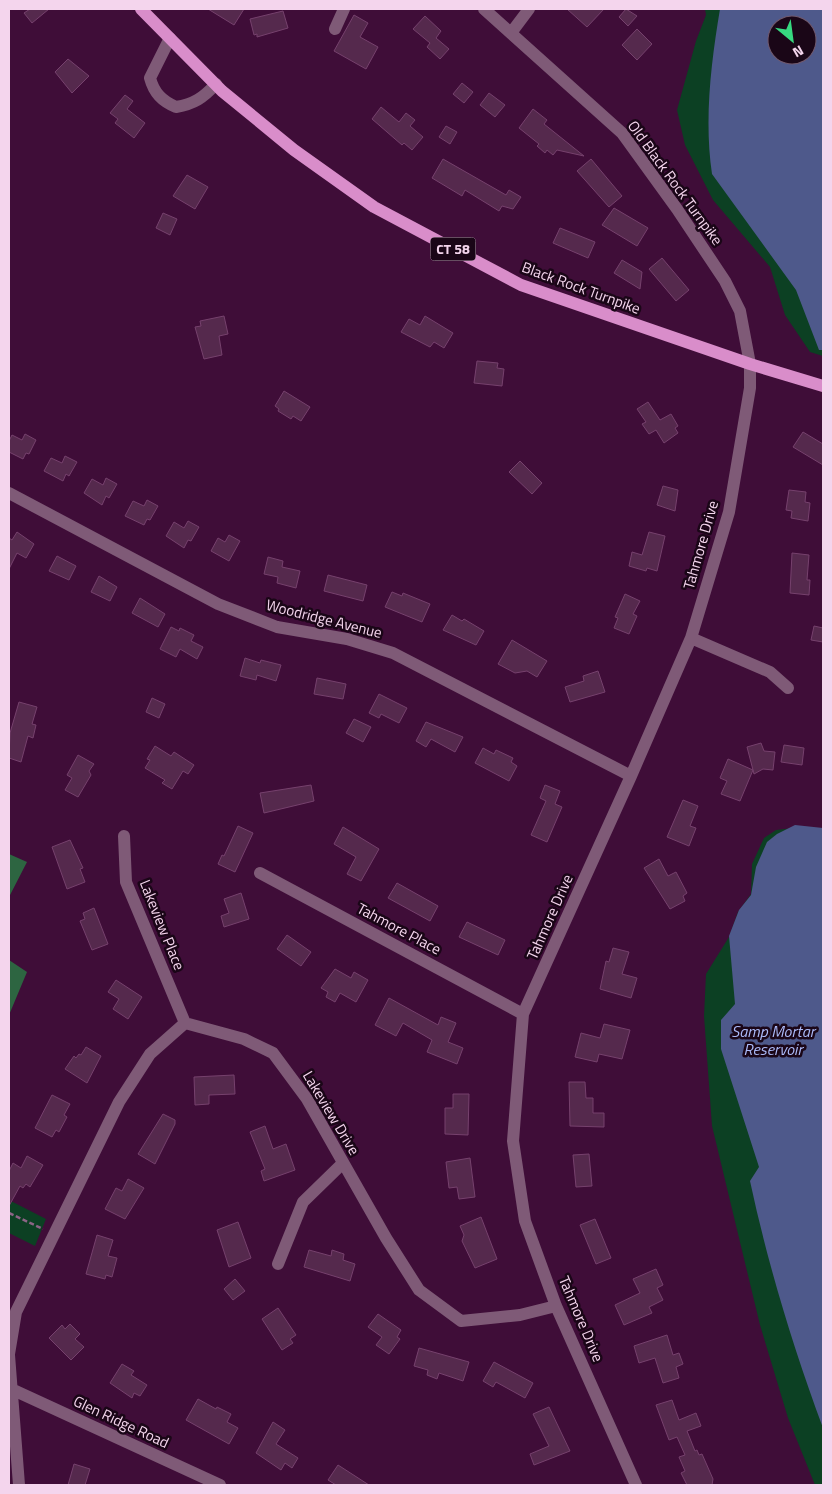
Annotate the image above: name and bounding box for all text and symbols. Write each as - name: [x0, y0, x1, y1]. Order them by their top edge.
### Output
- north arrow: [767, 15, 817, 65]
- text: N: [789, 40, 808, 63]
- street label: Old Black Rock Turnpike: [622, 115, 729, 250]
- road number: CT 58: [430, 238, 476, 260]
- street label: Black Rock Turnpike: [519, 255, 644, 320]
- street label: Tahmore Drive: [677, 498, 724, 592]
- street label: Woodridge Avenue: [264, 593, 384, 644]
- street label: Tahmore Drive: [520, 870, 579, 963]
- street label: Lakeview Place: [134, 876, 191, 974]
- street label: Tahmore Place: [353, 897, 445, 960]
- water label: Samp Mortar Reservoir: [731, 1019, 817, 1061]
- street label: Lakeview Drive: [297, 1066, 366, 1159]
- street label: Tahmore Drive: [553, 1272, 610, 1365]
- street label: Glen Ridge Road: [70, 1389, 173, 1454]

